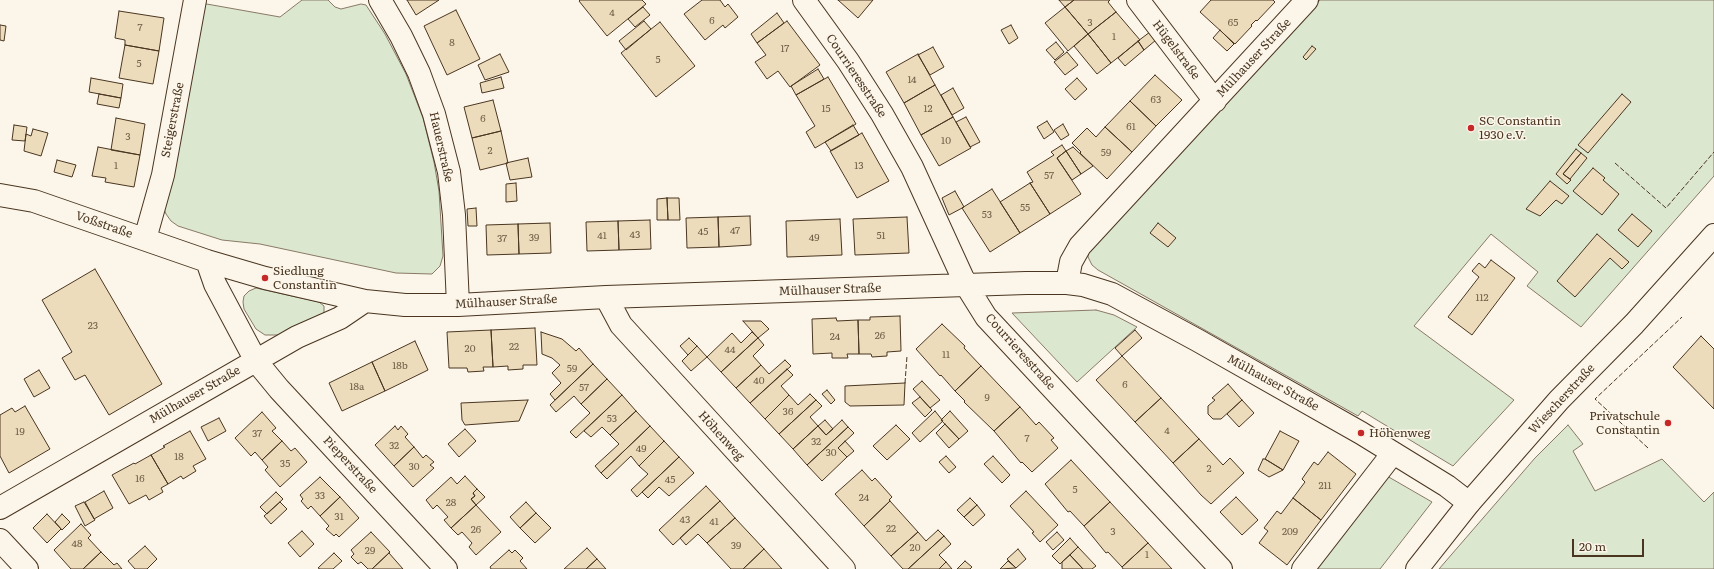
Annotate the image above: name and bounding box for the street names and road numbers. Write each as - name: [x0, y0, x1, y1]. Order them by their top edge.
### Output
- street label: Mülhauser Straße: [1214, 16, 1294, 100]
- street label: Hügelstraße: [1149, 18, 1203, 82]
- street label: Courrieresstraße: [823, 31, 889, 121]
- street label: Steigerstraße: [159, 81, 187, 159]
- street label: Hauerstraße: [426, 110, 456, 184]
- street label: Voßstraße: [74, 209, 134, 241]
- street label: Mülhauser Straße: [778, 281, 882, 299]
- street label: Mülhauser Straße: [454, 292, 558, 312]
- street label: Courrieresstraße: [982, 311, 1058, 393]
- street label: Mülhauser Straße: [1225, 352, 1321, 414]
- street label: Wiescherstraße: [1526, 361, 1598, 437]
- street label: Mülhauser Straße: [147, 363, 243, 427]
- street label: Höhenweg: [695, 408, 747, 464]
- street label: Pieperstraße: [320, 433, 380, 497]

